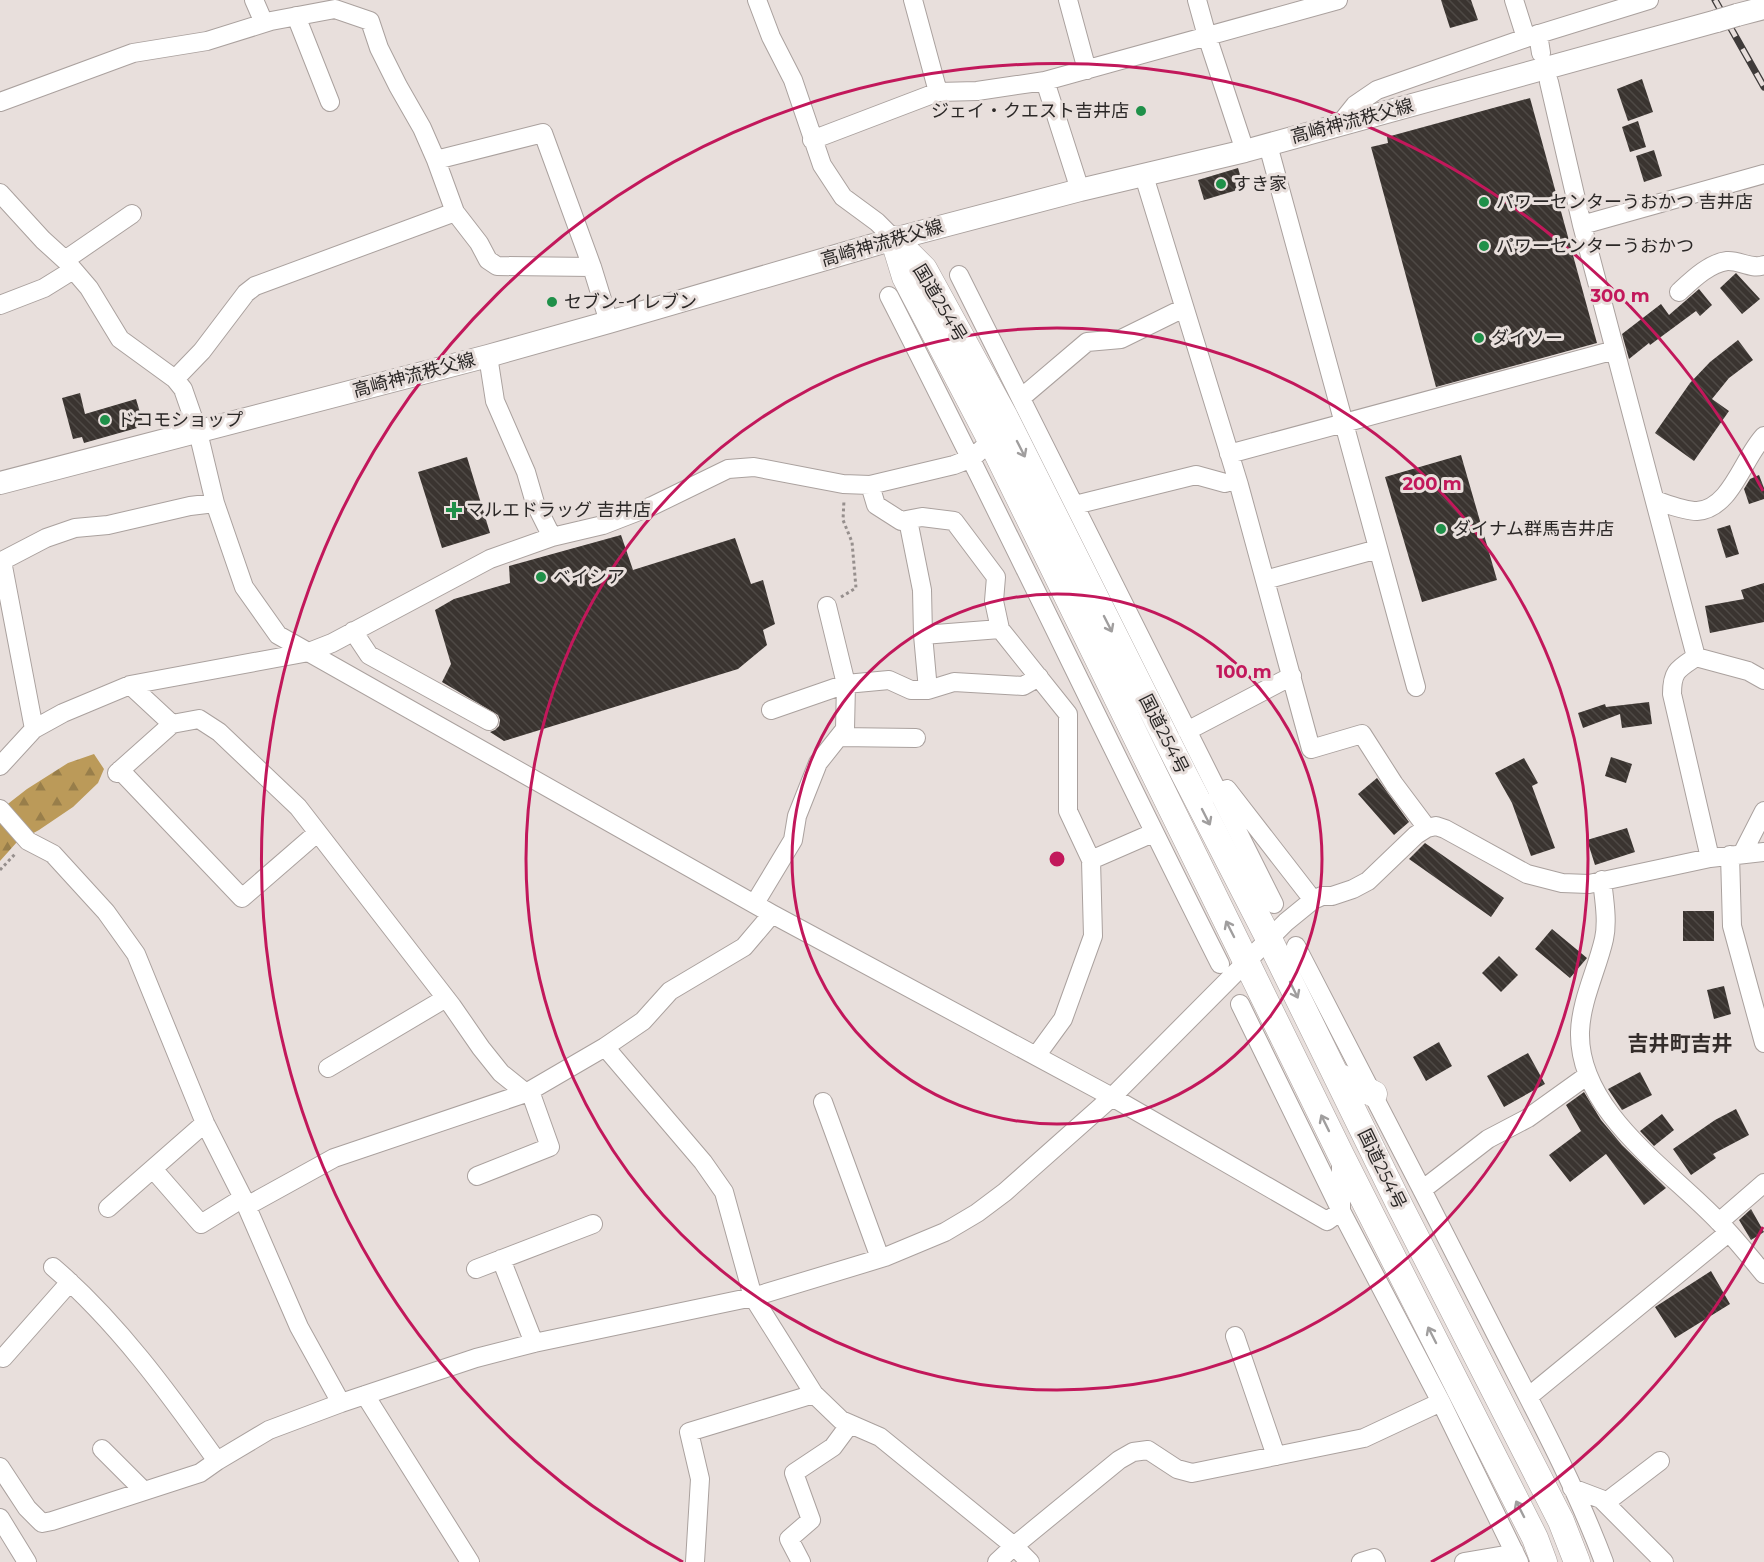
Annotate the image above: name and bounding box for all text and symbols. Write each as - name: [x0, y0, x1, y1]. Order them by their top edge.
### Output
- street label: 高崎神流秩父線: [1288, 94, 1416, 148]
- place label: ジェイ・クエスト吉井店: [931, 100, 1129, 122]
- marker: ジェイ・クエスト吉井店: [1134, 104, 1148, 118]
- place label: すき家: [1233, 173, 1287, 195]
- marker: すき家: [1214, 177, 1228, 191]
- place label: パワーセンターうおかつ 吉井店: [1496, 191, 1753, 213]
- marker: パワーセンターうおかつ 吉井店: [1477, 195, 1491, 209]
- street label: 高崎神流秩父線: [818, 215, 946, 271]
- place label: パワーセンターうおかつ: [1496, 235, 1694, 257]
- marker: パワーセンターうおかつ: [1477, 239, 1491, 253]
- street label: 国道254号: [908, 260, 972, 346]
- text: 300 m: [1589, 285, 1650, 307]
- place label: セブン-イレブン: [564, 291, 697, 313]
- marker: セブン-イレブン: [545, 295, 559, 309]
- place label: ダイソー: [1491, 327, 1563, 349]
- marker: ダイソー: [1472, 331, 1486, 345]
- street label: 高崎神流秩父線: [350, 348, 478, 402]
- place label: ドコモショップ: [117, 409, 243, 431]
- marker: ドコモショップ: [98, 413, 112, 427]
- one-way arrow: [1016, 440, 1027, 458]
- text: 200 m: [1402, 473, 1462, 495]
- place label: マルエドラッグ 吉井店: [466, 499, 651, 521]
- marker: マルエドラッグ 吉井店: [447, 503, 461, 517]
- place label: ダイナム群馬吉井店: [1453, 518, 1614, 540]
- marker: ダイナム群馬吉井店: [1434, 522, 1448, 536]
- place label: ベイシア: [553, 566, 625, 588]
- marker: ベイシア: [534, 570, 548, 584]
- one-way arrow: [1103, 614, 1115, 632]
- text: 100 m: [1216, 661, 1272, 683]
- street label: 国道254号: [1135, 691, 1193, 777]
- one-way arrow: [1200, 807, 1212, 825]
- centre of rings: [1047, 849, 1067, 869]
- one-way arrow: [1224, 921, 1235, 939]
- one-way arrow: [1289, 981, 1301, 999]
- district label: 吉井町吉井: [1628, 1031, 1733, 1056]
- one-way arrow: [1319, 1115, 1331, 1133]
- street label: 国道254号: [1353, 1125, 1411, 1213]
- one-way arrow: [1426, 1327, 1438, 1344]
- one-way arrow: [1514, 1500, 1525, 1518]

